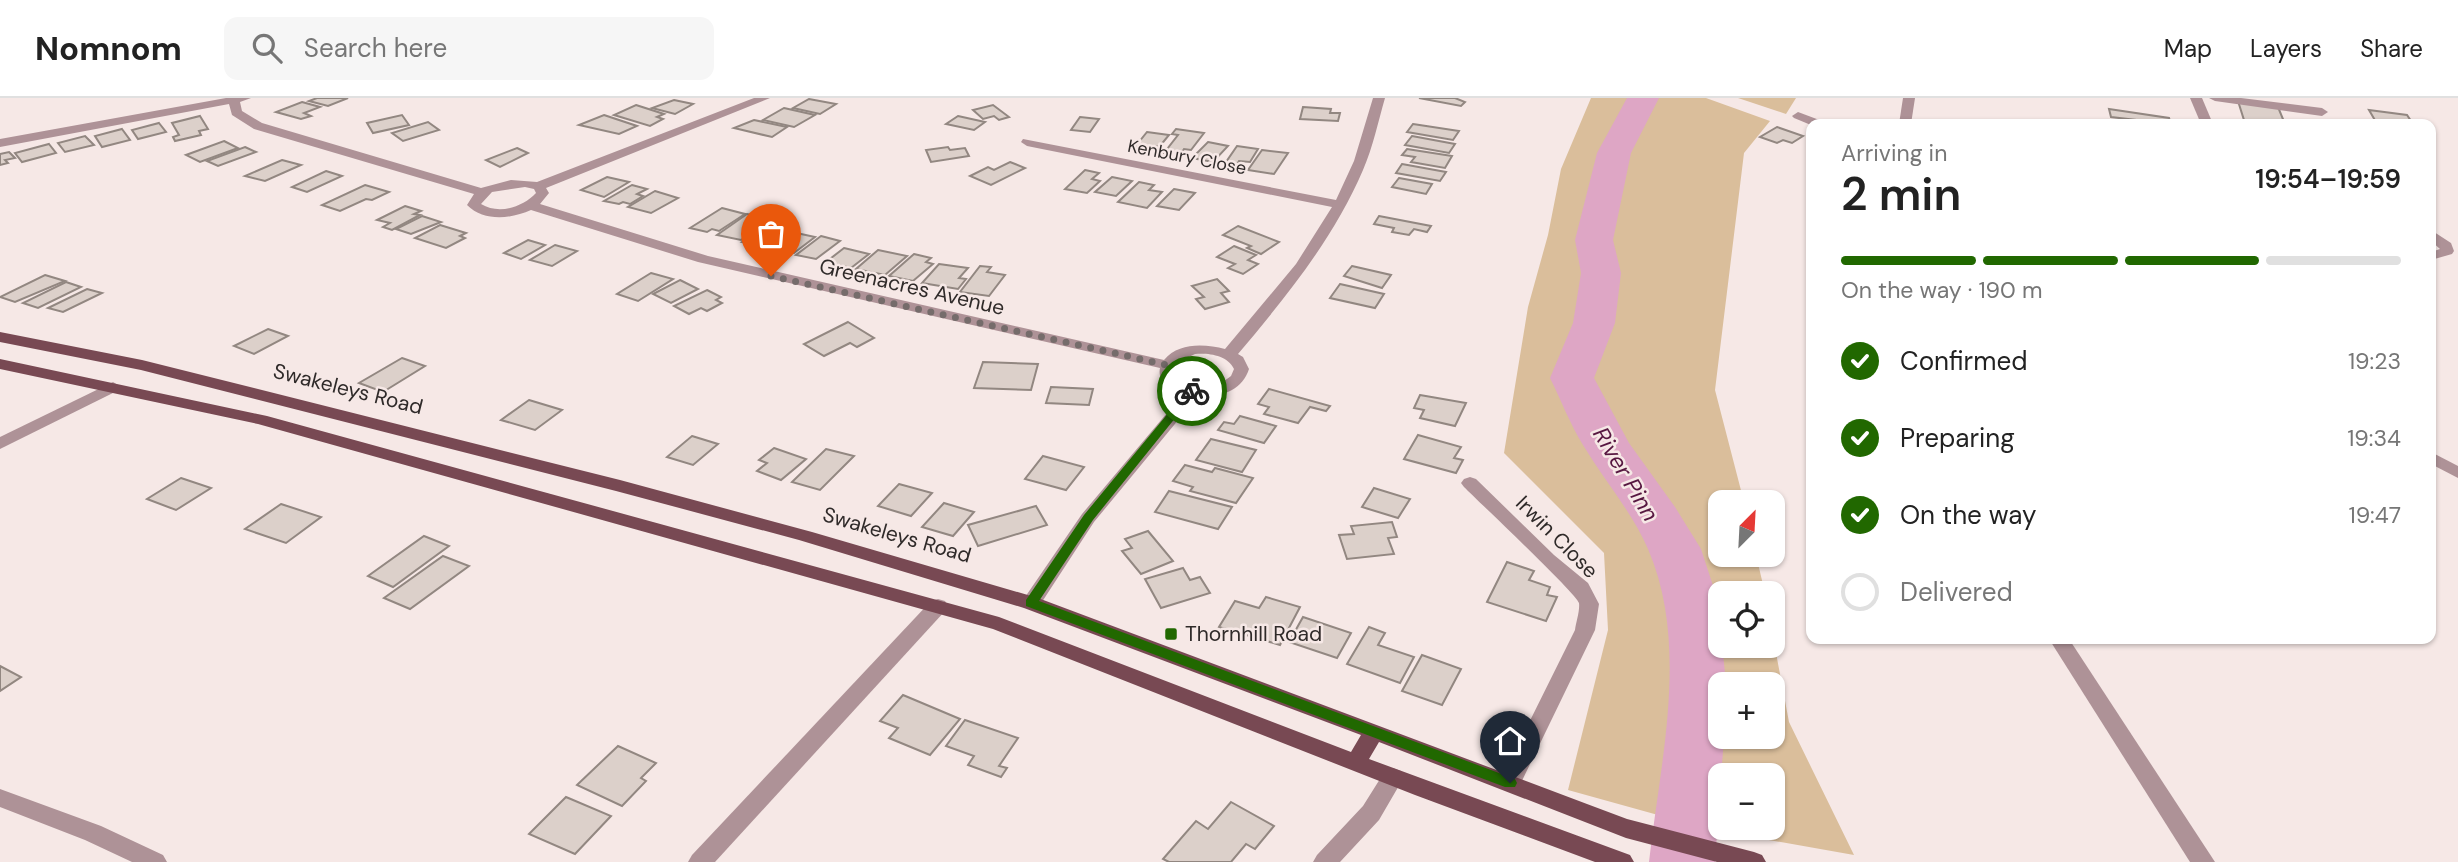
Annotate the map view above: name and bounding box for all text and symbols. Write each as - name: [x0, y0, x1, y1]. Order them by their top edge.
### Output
- search box: [224, 17, 714, 80]
- text: Nomnom: [35, 27, 182, 70]
- icon: search: [248, 29, 286, 67]
- text: Search here: [304, 31, 447, 65]
- text: Map: [2164, 33, 2212, 64]
- text: Layers: [2250, 33, 2322, 64]
- text: Share: [2360, 33, 2423, 64]
- street label: Kenbury Close: [1126, 134, 1248, 180]
- text: Arriving in: [1841, 138, 1947, 168]
- text: 19:54–19:59: [2255, 162, 2401, 196]
- text: 2 min: [1841, 164, 1961, 224]
- pin: [741, 204, 801, 276]
- icon: bag: [752, 215, 790, 253]
- street label: Greenacres Avenue: [817, 252, 1008, 322]
- text: On the way · 190 m: [1841, 275, 2042, 305]
- icon: check: [1841, 342, 1879, 380]
- text: Confirmed: [1900, 344, 2027, 378]
- text: 19:23: [2348, 346, 2401, 376]
- courier: [1157, 356, 1227, 426]
- street label: Swakeleys Road: [270, 357, 426, 421]
- icon: bike: [1173, 372, 1211, 410]
- icon: check: [1841, 419, 1879, 457]
- water label: River Pinn: [1586, 421, 1666, 527]
- text: Preparing: [1900, 421, 2015, 455]
- text: 19:34: [2347, 423, 2401, 453]
- street label: Irwin Close: [1510, 490, 1604, 584]
- north arrow: [1708, 490, 1785, 567]
- map controls: [1708, 490, 1785, 840]
- icon: check: [1841, 496, 1879, 534]
- text: On the way: [1900, 498, 2036, 532]
- street label: Swakeleys Road: [819, 500, 975, 570]
- text: 19:47: [2348, 500, 2401, 530]
- text: Delivered: [1900, 575, 2013, 609]
- button: locate: [1708, 581, 1785, 658]
- place label: Thornhill Road: [1185, 620, 1322, 648]
- marker: Thornhill Road: [1163, 626, 1179, 642]
- button: +: [1708, 672, 1785, 749]
- pin: [1480, 711, 1540, 783]
- icon: home: [1491, 722, 1529, 760]
- button: −: [1708, 763, 1785, 840]

